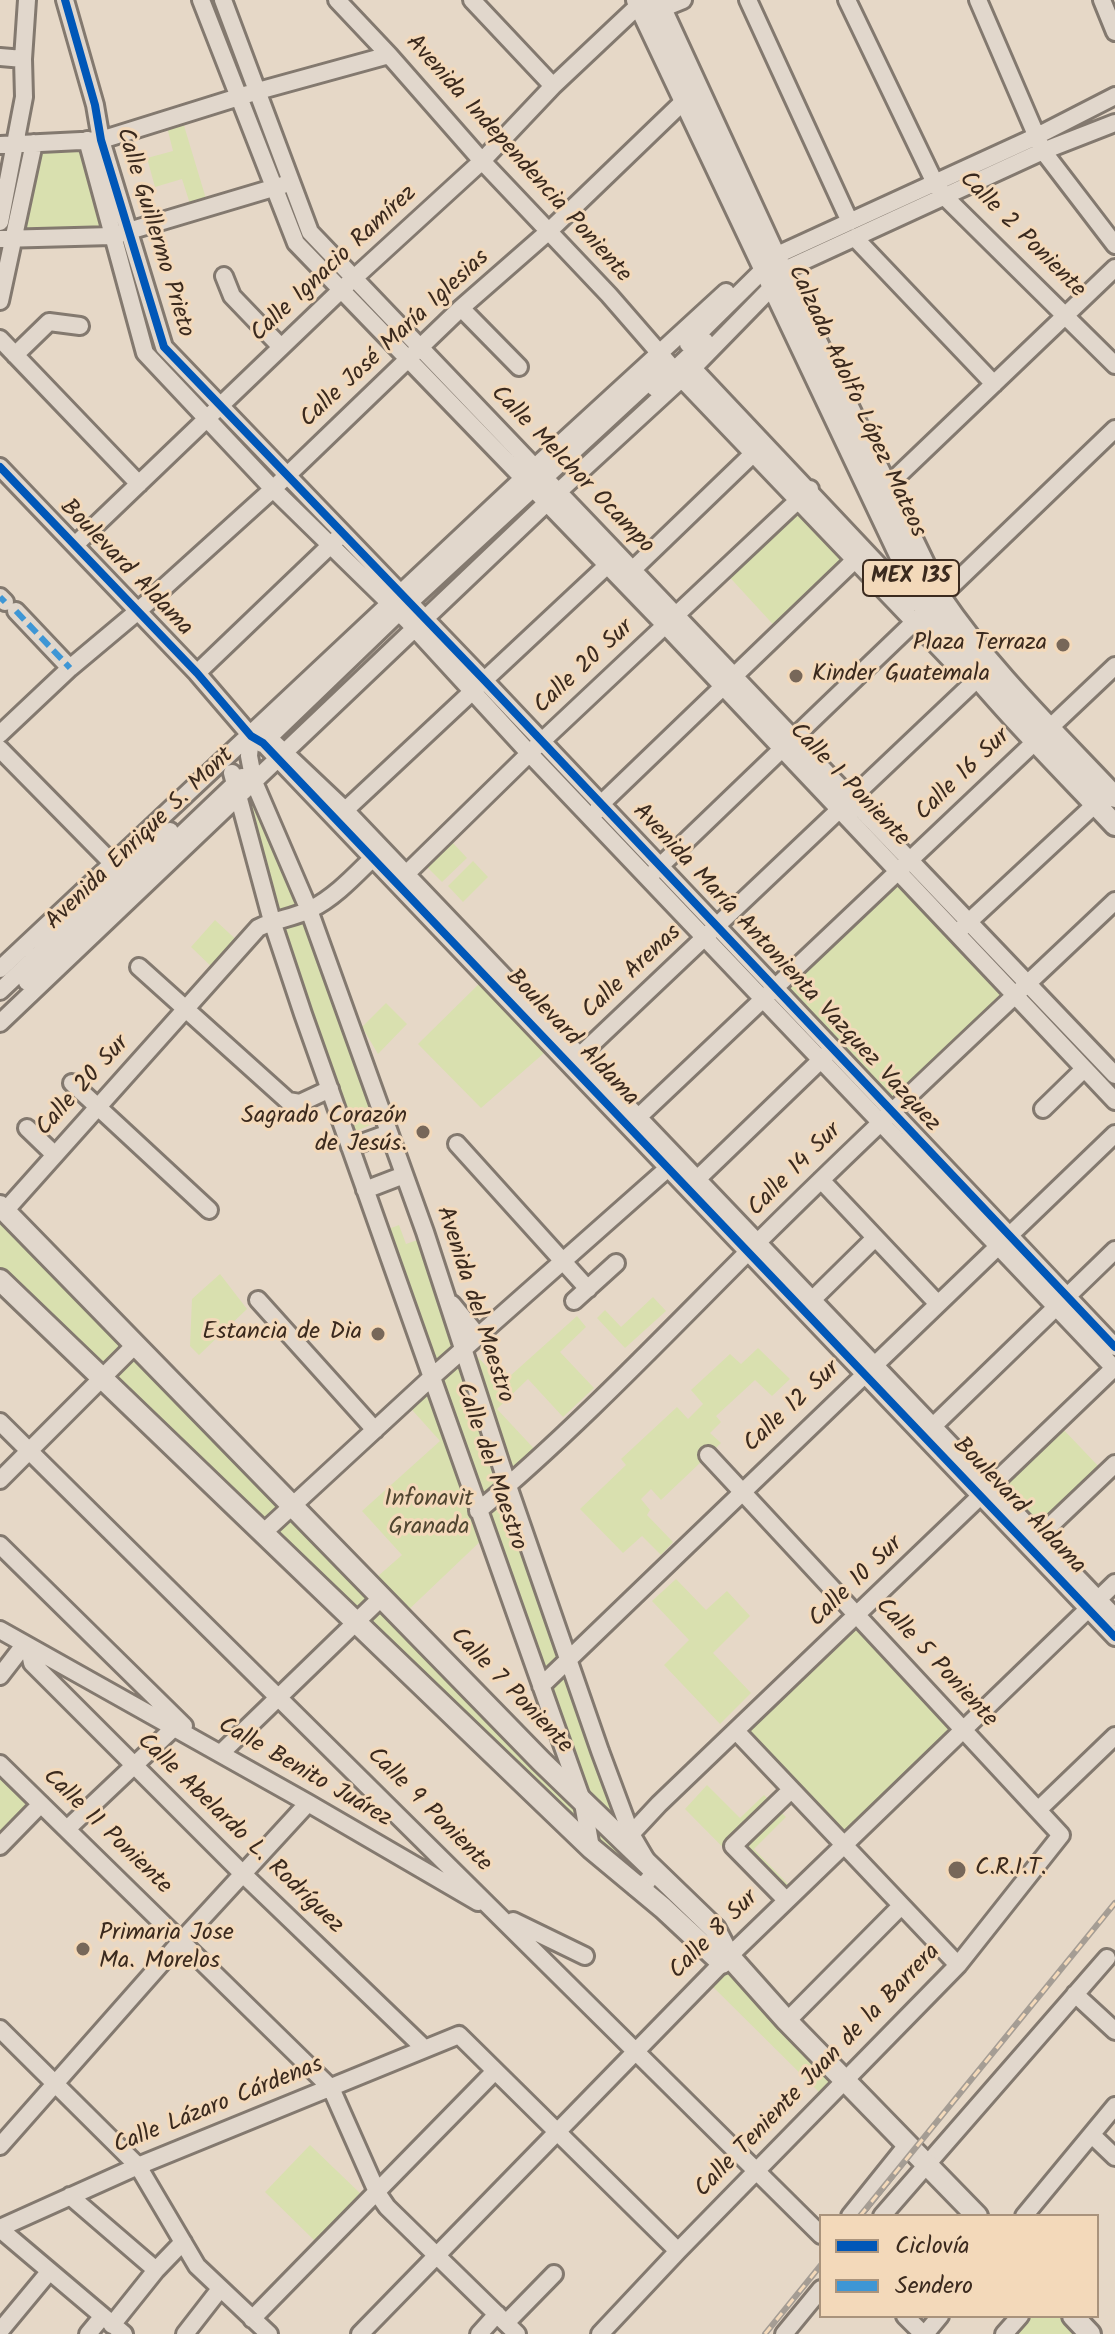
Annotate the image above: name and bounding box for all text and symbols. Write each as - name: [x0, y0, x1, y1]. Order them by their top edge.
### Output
- street label: Avenida Independencia Poniente: [398, 30, 636, 290]
- street label: Calle Guillermo Prieto: [107, 125, 199, 341]
- street label: Calle 2 Poniente: [952, 167, 1090, 305]
- street label: Calle Ignacio Ramírez: [246, 180, 424, 350]
- street label: Calle José María Iglesias: [296, 245, 496, 435]
- street label: Calzada Adolfo López Mateos: [779, 261, 931, 543]
- street label: Calle Melchor Ocampo: [483, 381, 659, 561]
- street label: Boulevard Aldama: [52, 494, 198, 644]
- road number: MEX 135: [863, 560, 959, 596]
- street label: Calle 20 Sur: [529, 615, 641, 721]
- place label: Plaza Terraza: [913, 631, 1047, 659]
- marker: Plaza Terraza: [1054, 636, 1072, 654]
- place label: Kinder Guatemala: [812, 662, 990, 690]
- marker: Kinder Guatemala: [787, 667, 805, 685]
- street label: Calle 1 Poniente: [782, 718, 914, 854]
- street label: Calle 16 Sur: [911, 724, 1017, 828]
- street label: Avenida Enrique S. Mont: [41, 743, 241, 937]
- street label: Avenida María Antonienta Vazquez Vazquez: [625, 799, 945, 1139]
- street label: Calle Arenas: [577, 920, 689, 1026]
- street label: Boulevard Aldama: [498, 964, 644, 1114]
- street label: Calle 20 Sur: [31, 1031, 137, 1143]
- place label: Sagrado Corazón de Jesús.: [241, 1104, 407, 1160]
- street label: Calle 14 Sur: [743, 1118, 849, 1224]
- marker: Sagrado Corazón de Jesús.: [414, 1123, 432, 1141]
- street label: Avenida del Maestro: [428, 1203, 518, 1407]
- place label: Estancia de Dia: [202, 1320, 362, 1348]
- marker: Estancia de Dia: [369, 1325, 387, 1343]
- street label: Calle 12 Sur: [739, 1356, 847, 1460]
- street label: Calle del Maestro: [447, 1379, 531, 1555]
- street label: Boulevard Aldama: [945, 1432, 1091, 1582]
- park label: Infonavit Granada: [384, 1487, 474, 1543]
- street label: Calle 10 Sur: [804, 1531, 910, 1635]
- street label: Calle 5 Poniente: [868, 1593, 1002, 1735]
- street label: Calle 7 Poniente: [442, 1623, 578, 1761]
- street label: Calle Benito Juárez: [212, 1713, 396, 1835]
- street label: Calle Abelardo L. Rodríguez: [130, 1729, 348, 1941]
- street label: Calle 9 Poniente: [359, 1742, 497, 1880]
- street label: Calle 11 Poniente: [35, 1764, 177, 1902]
- place label: C.R.I.T.: [975, 1856, 1046, 1884]
- marker: C.R.I.T.: [946, 1859, 968, 1881]
- street label: Calle 8 Sur: [664, 1885, 766, 1987]
- place label: Primaria Jose Ma. Morelos: [99, 1921, 234, 1977]
- street label: Calle Teniente Juan de la Barrera: [690, 1939, 948, 2205]
- marker: Primaria Jose Ma. Morelos: [74, 1940, 92, 1958]
- street label: Calle Lázaro Cárdenas: [110, 2052, 328, 2162]
- legend: [819, 2214, 1099, 2318]
- text: Ciclovía: [895, 2227, 970, 2266]
- text: Sendero: [895, 2267, 973, 2306]

